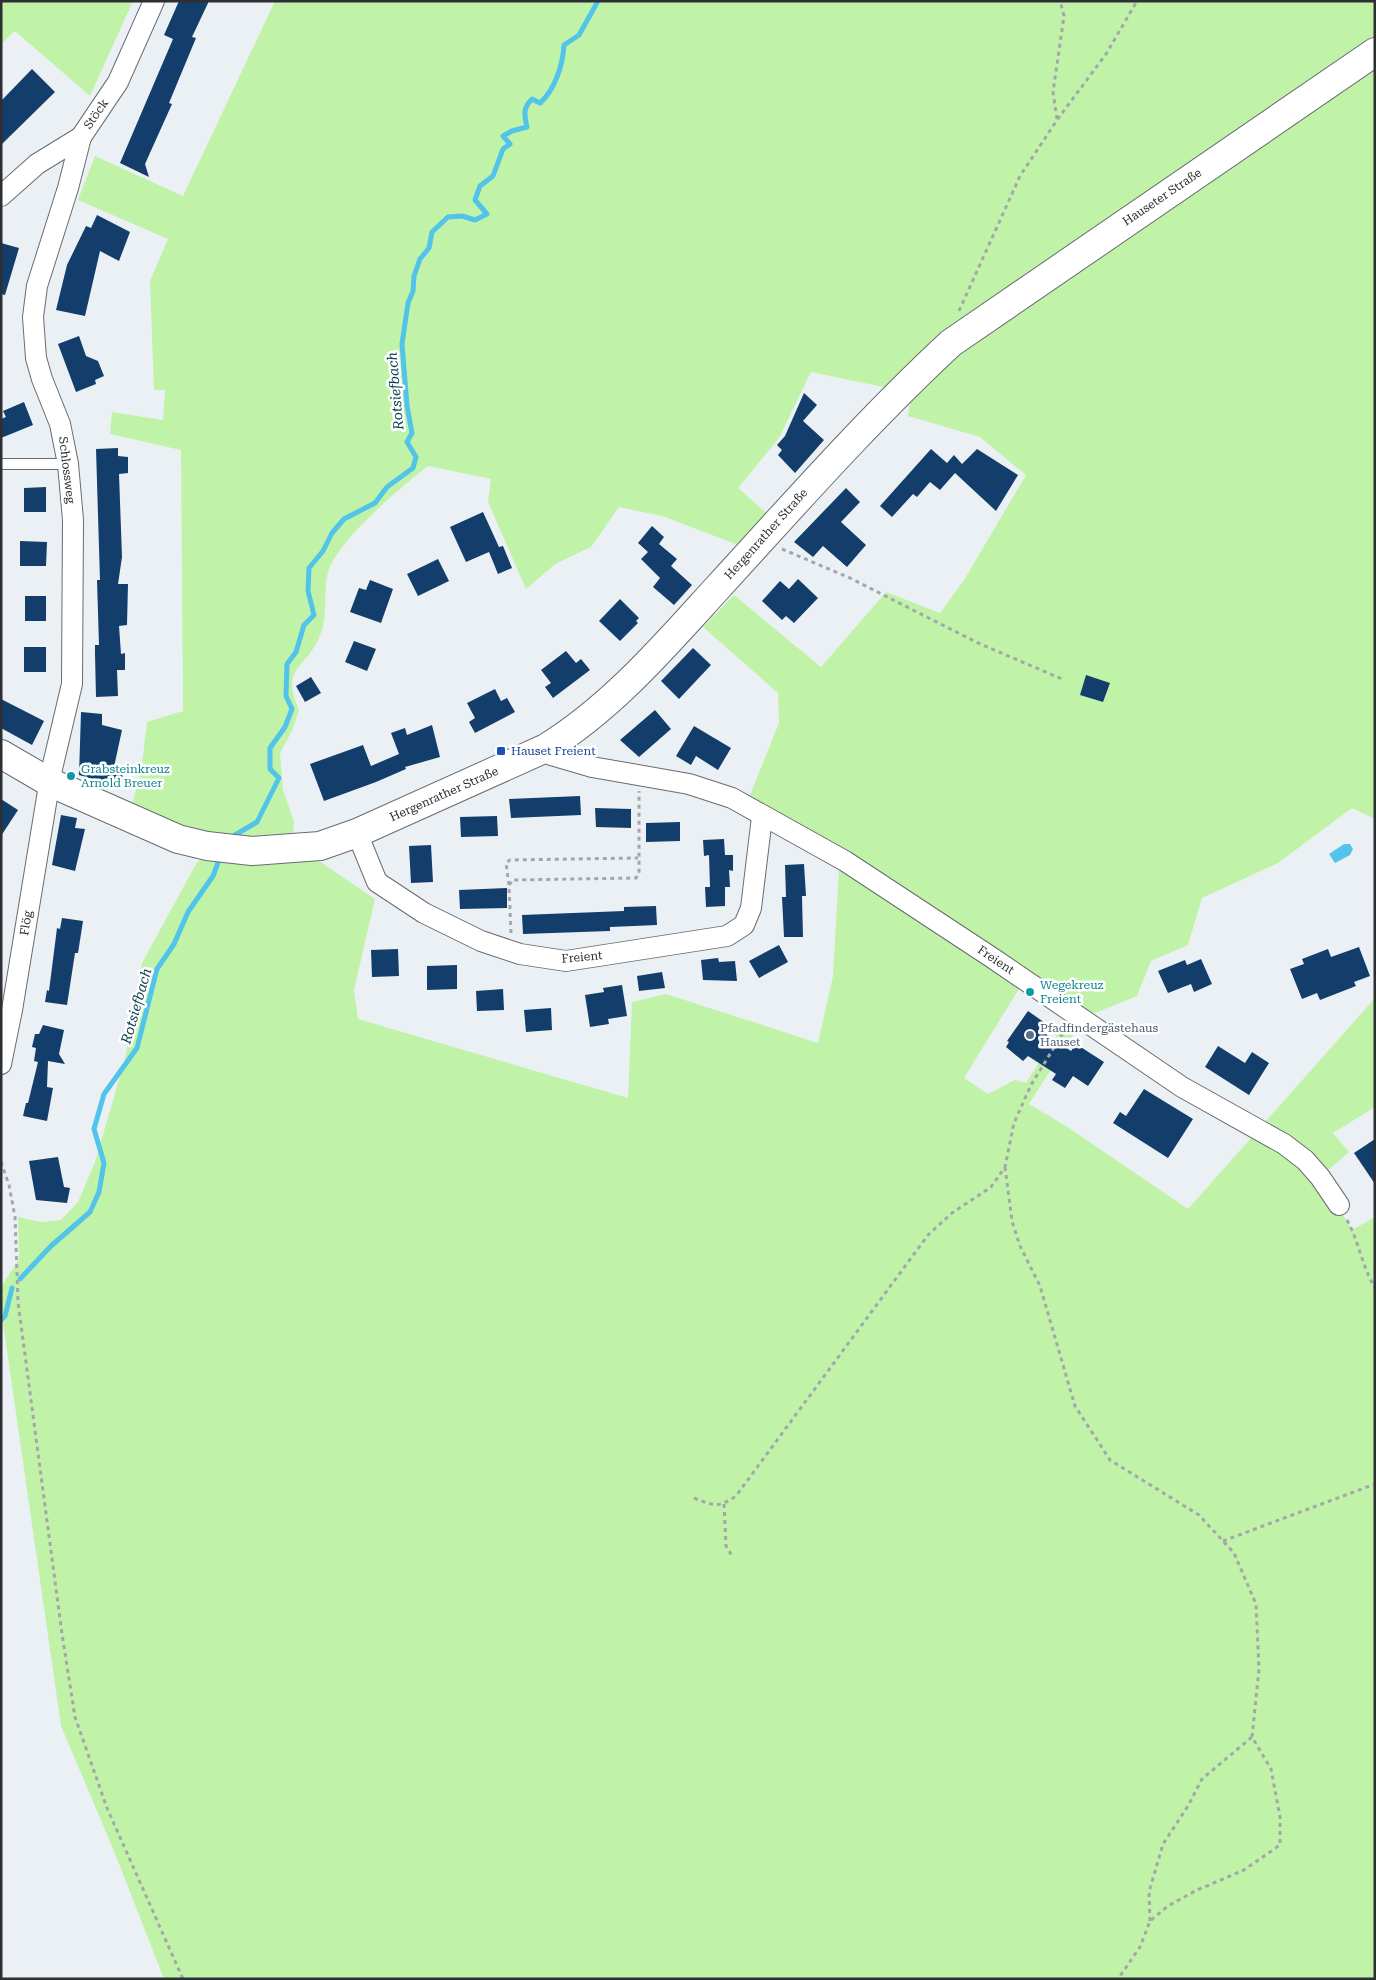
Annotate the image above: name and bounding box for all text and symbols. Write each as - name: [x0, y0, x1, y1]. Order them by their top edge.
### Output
- street label: Stöck: [81, 96, 111, 132]
- street label: Hauseter Straße: [1120, 165, 1204, 229]
- water label: Rotsiefbach: [384, 351, 406, 432]
- street label: Schlossweg: [56, 436, 78, 504]
- street label: Hergenrather Straße: [722, 485, 811, 582]
- place label: Hauset Freient: [511, 744, 596, 758]
- marker: Hauset Freient: [495, 745, 507, 757]
- place label: Grabsteinkreuz Arnold Breuer: [81, 762, 170, 790]
- street label: Hergenrather Straße: [388, 764, 501, 824]
- marker: Grabsteinkreuz Arnold Breuer: [65, 770, 77, 782]
- street label: Flög: [17, 909, 35, 936]
- street label: Freient: [975, 943, 1017, 978]
- street label: Freient: [561, 948, 604, 966]
- water label: Rotsiefbach: [117, 966, 155, 1047]
- place label: Wegekreuz Freient: [1040, 978, 1104, 1006]
- marker: Wegekreuz Freient: [1024, 986, 1036, 998]
- place label: Pfadfindergästehaus Hauset: [1040, 1021, 1159, 1049]
- marker: Pfadfindergästehaus Hauset: [1024, 1029, 1036, 1041]

